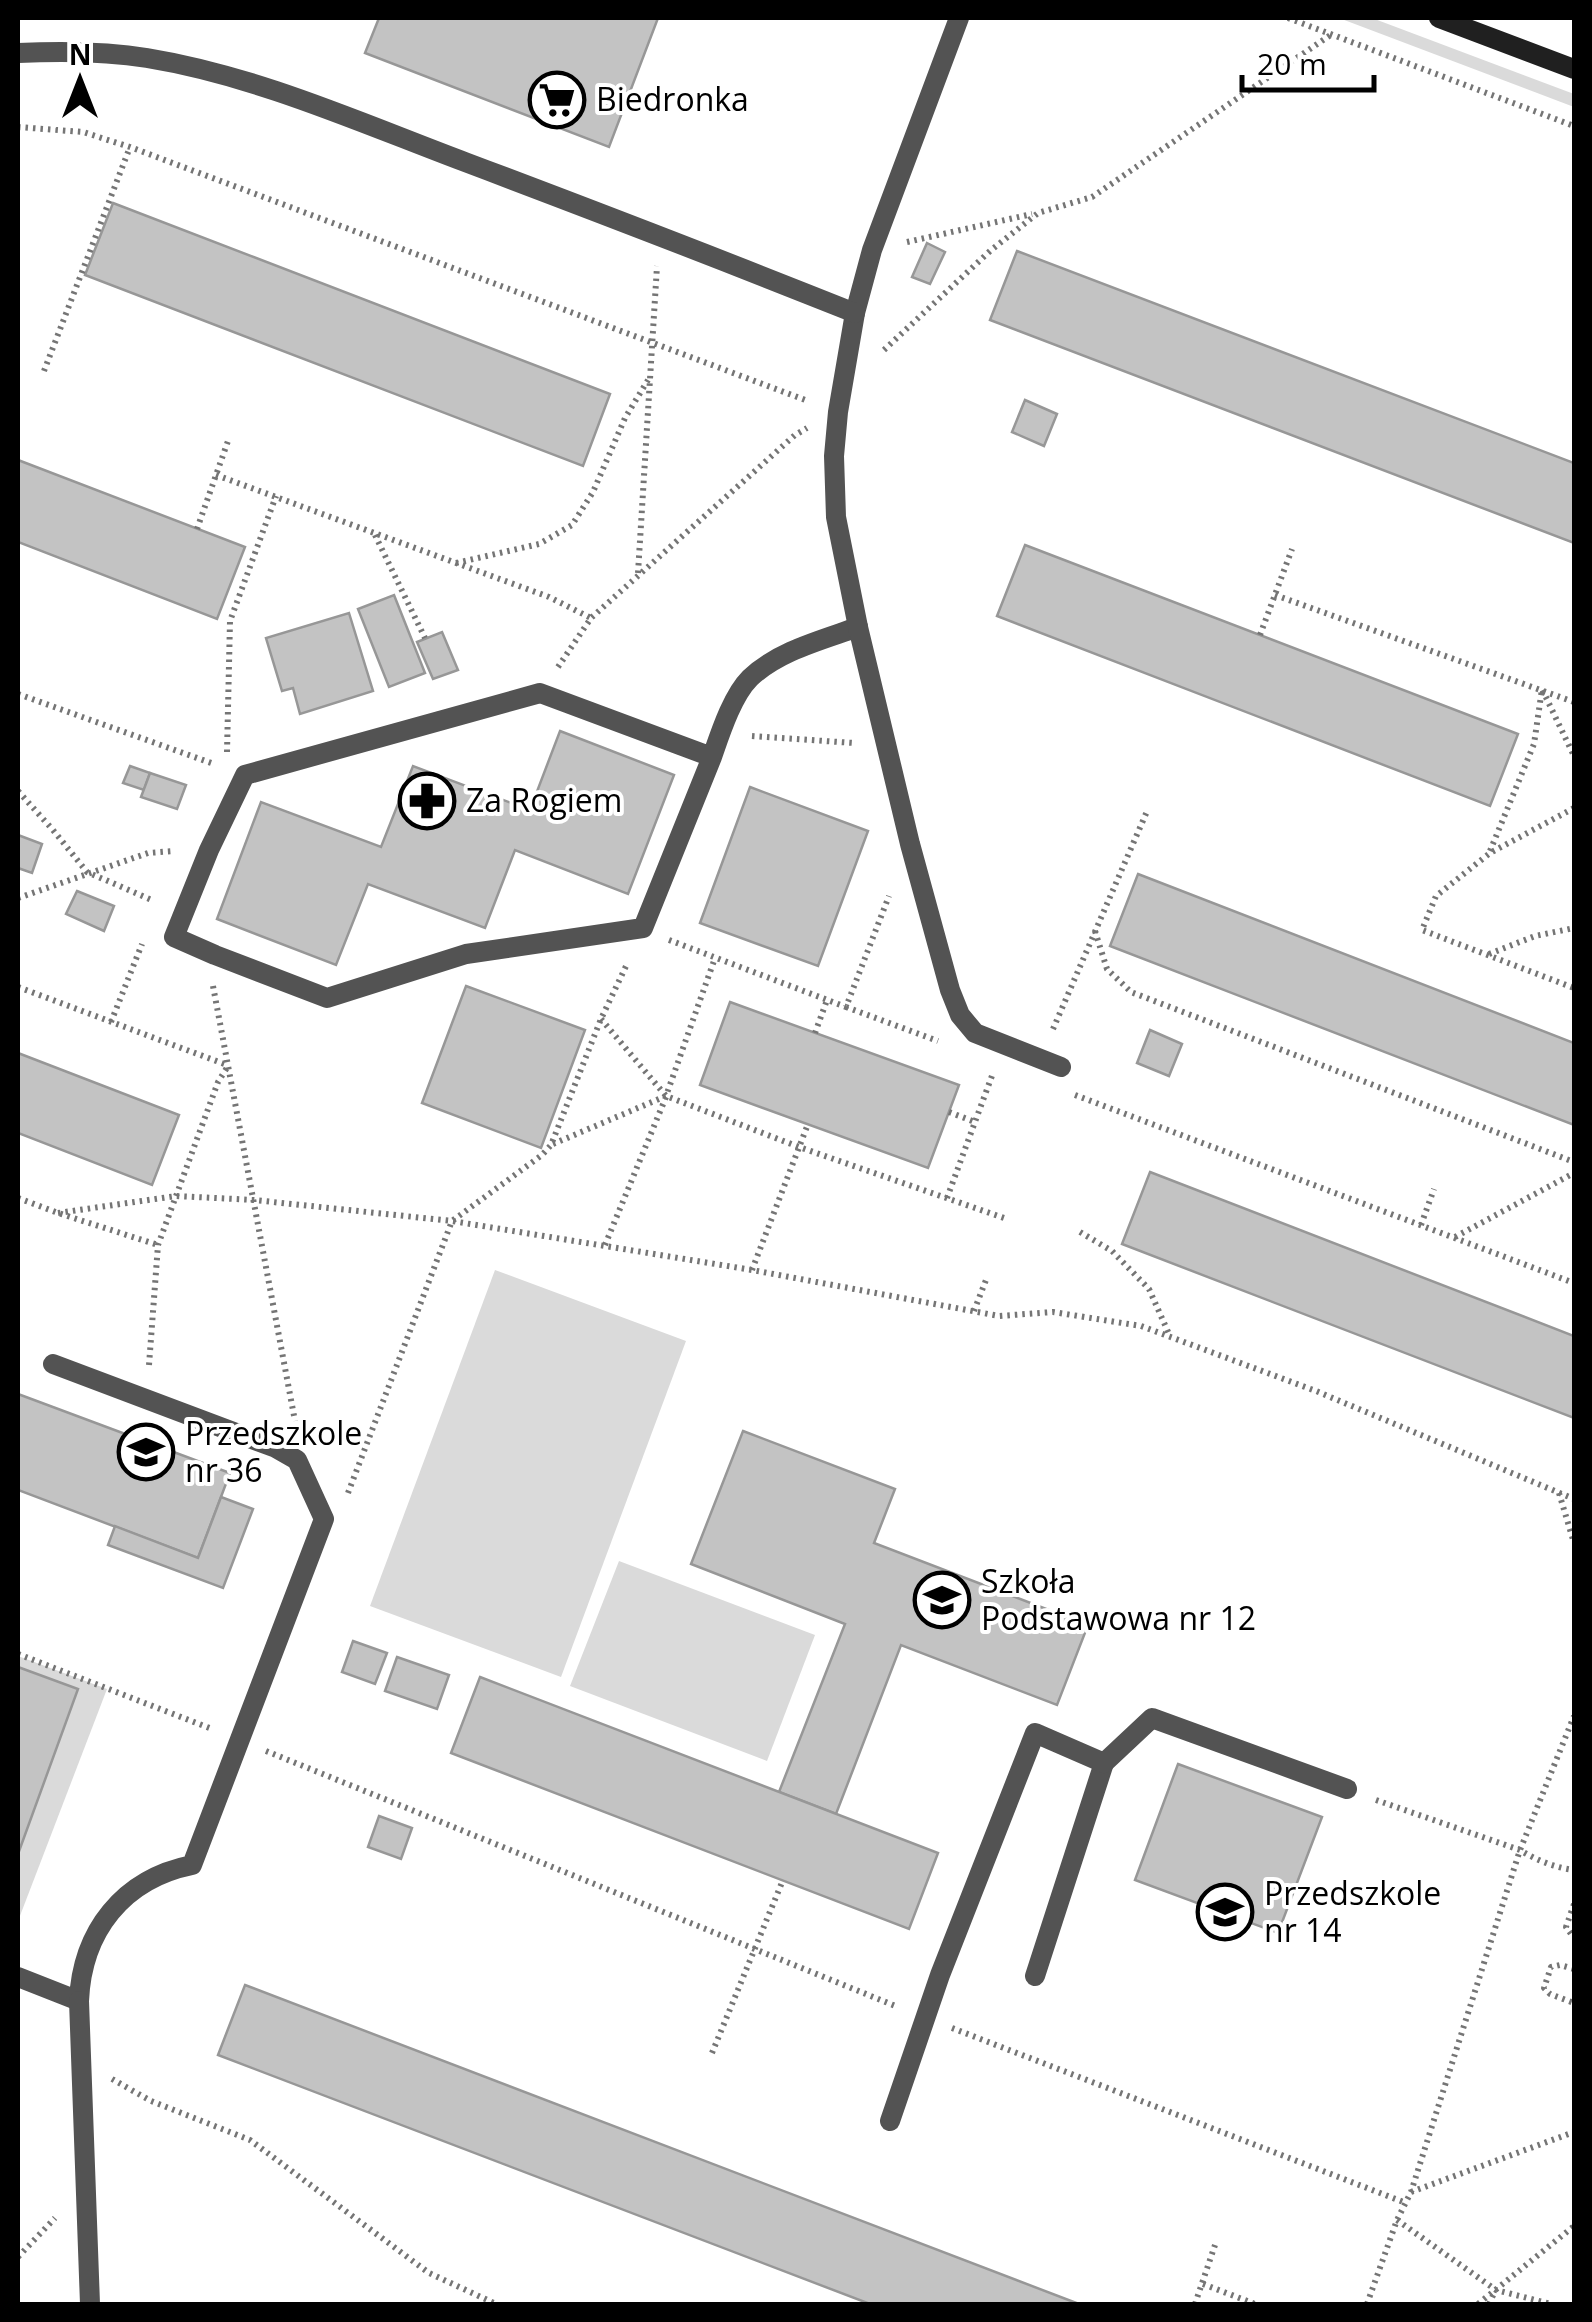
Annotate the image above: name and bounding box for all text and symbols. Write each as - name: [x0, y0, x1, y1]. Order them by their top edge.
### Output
- north arrow: [30, 30, 130, 130]
- scale bar: [1242, 30, 1374, 92]
- text: N: [69, 35, 91, 73]
- text: 20 m: [1257, 43, 1327, 84]
- supermarket icon: Biedronka: [527, 70, 587, 130]
- place label: Biedronka: [596, 77, 749, 120]
- pharmacy icon: Za Rogiem: [397, 771, 457, 831]
- place label: Za Rogiem: [466, 778, 622, 821]
- place label: Przedszkole nr 36: [185, 1411, 362, 1491]
- school or university icon: Przedszkole nr 36: [116, 1422, 176, 1482]
- place label: Szkoła Podstawowa nr 12: [981, 1559, 1256, 1639]
- school or university icon: Szkoła Podstawowa nr 12: [912, 1570, 972, 1630]
- place label: Przedszkole nr 14: [1264, 1871, 1441, 1951]
- school or university icon: Przedszkole nr 14: [1195, 1882, 1255, 1942]

